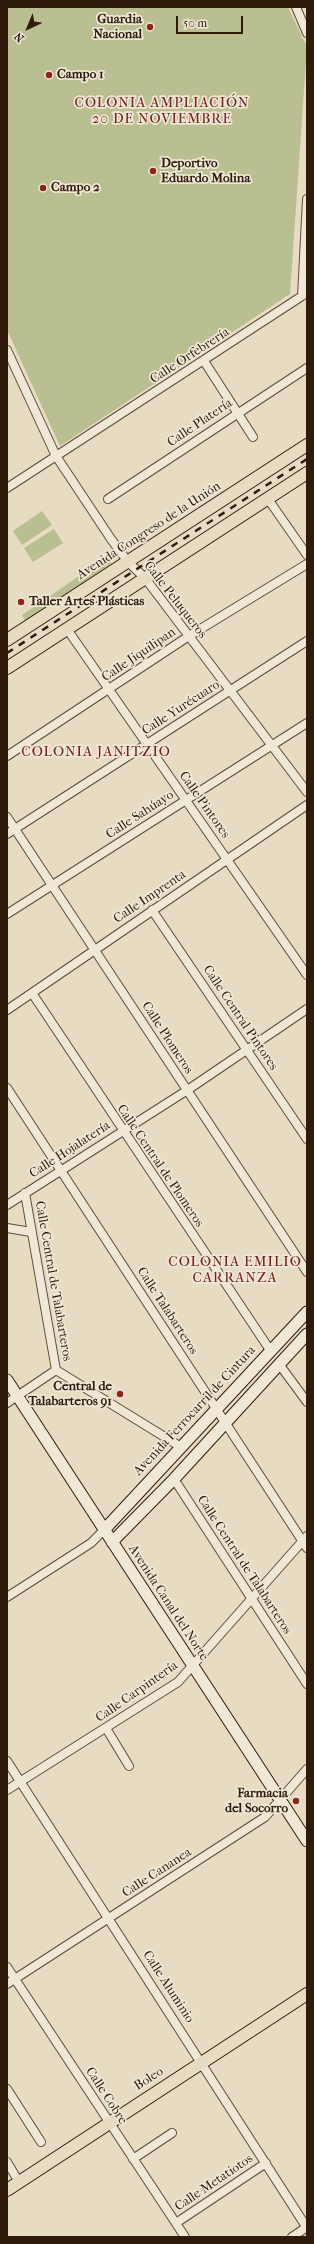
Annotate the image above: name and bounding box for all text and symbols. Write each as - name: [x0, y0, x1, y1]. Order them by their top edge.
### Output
- north arrow: [8, 8, 48, 48]
- scale bar: [178, 8, 245, 34]
- place label: Guardia Nacional: [93, 12, 142, 43]
- text: 50 m: [183, 16, 207, 30]
- marker: Guardia Nacional: [145, 22, 155, 32]
- text: N: [12, 29, 27, 45]
- place label: Campo 1: [57, 67, 104, 83]
- marker: Campo 1: [44, 70, 54, 80]
- district label: COLONIA AMPLIACIÓN 20 DE NOVIEMBRE: [75, 96, 249, 128]
- place label: Deportivo Eduardo Molina: [161, 156, 250, 187]
- marker: Deportivo Eduardo Molina: [148, 166, 158, 176]
- place label: Campo 2: [51, 180, 100, 196]
- marker: Campo 2: [38, 183, 48, 193]
- street label: Calle Orfebrería: [147, 325, 233, 387]
- street label: Calle Platería: [165, 396, 235, 450]
- street label: Avenida Congreso de la Unión: [74, 479, 224, 583]
- street label: Calle Peluqueros: [140, 559, 210, 641]
- place label: Taller Artes Plásticas: [29, 594, 144, 610]
- marker: Taller Artes Plásticas: [16, 597, 26, 607]
- street label: Calle Jiquilipan: [99, 625, 179, 685]
- street label: Calle Yurécuaro: [139, 677, 223, 739]
- district label: COLONIA JANITZIO: [21, 745, 171, 761]
- street label: Calle Pintores: [175, 769, 233, 841]
- street label: Calle Sahúayo: [103, 787, 177, 843]
- street label: Calle Imprenta: [111, 867, 189, 927]
- street label: Calle Central Pintores: [199, 963, 281, 1073]
- street label: Calle Plomeros: [138, 999, 196, 1077]
- street label: Calle Central de Plomeros: [113, 1102, 207, 1230]
- street label: Calle Hojalatería: [27, 1118, 113, 1182]
- street label: Calle Central de Talabarteros: [31, 1200, 75, 1362]
- district label: COLONIA EMILIO CARRANZA: [168, 1255, 302, 1288]
- street label: Calle Talabarteros: [133, 1265, 201, 1357]
- street label: Avenida Ferrocarril de Cintura: [131, 1343, 259, 1479]
- place label: Central de Talabarteros 91: [28, 1379, 112, 1410]
- marker: Central de Talabarteros 91: [115, 1389, 125, 1399]
- street label: Calle Central de Talabarteros: [193, 1493, 295, 1637]
- street label: Avenida Canal del Norte: [125, 1542, 211, 1664]
- street label: Calle Carpintería: [93, 1658, 181, 1726]
- place label: Farmacia del Socorro: [225, 1786, 288, 1817]
- marker: Farmacia del Socorro: [291, 1796, 301, 1806]
- street label: Calle Cananea: [119, 1845, 195, 1901]
- street label: Calle Aluminio: [139, 1948, 197, 2026]
- street label: Boleo: [132, 2064, 166, 2094]
- street label: Calle Cobre: [82, 2065, 130, 2127]
- street label: Calle Metatiotos: [172, 2151, 256, 2215]

